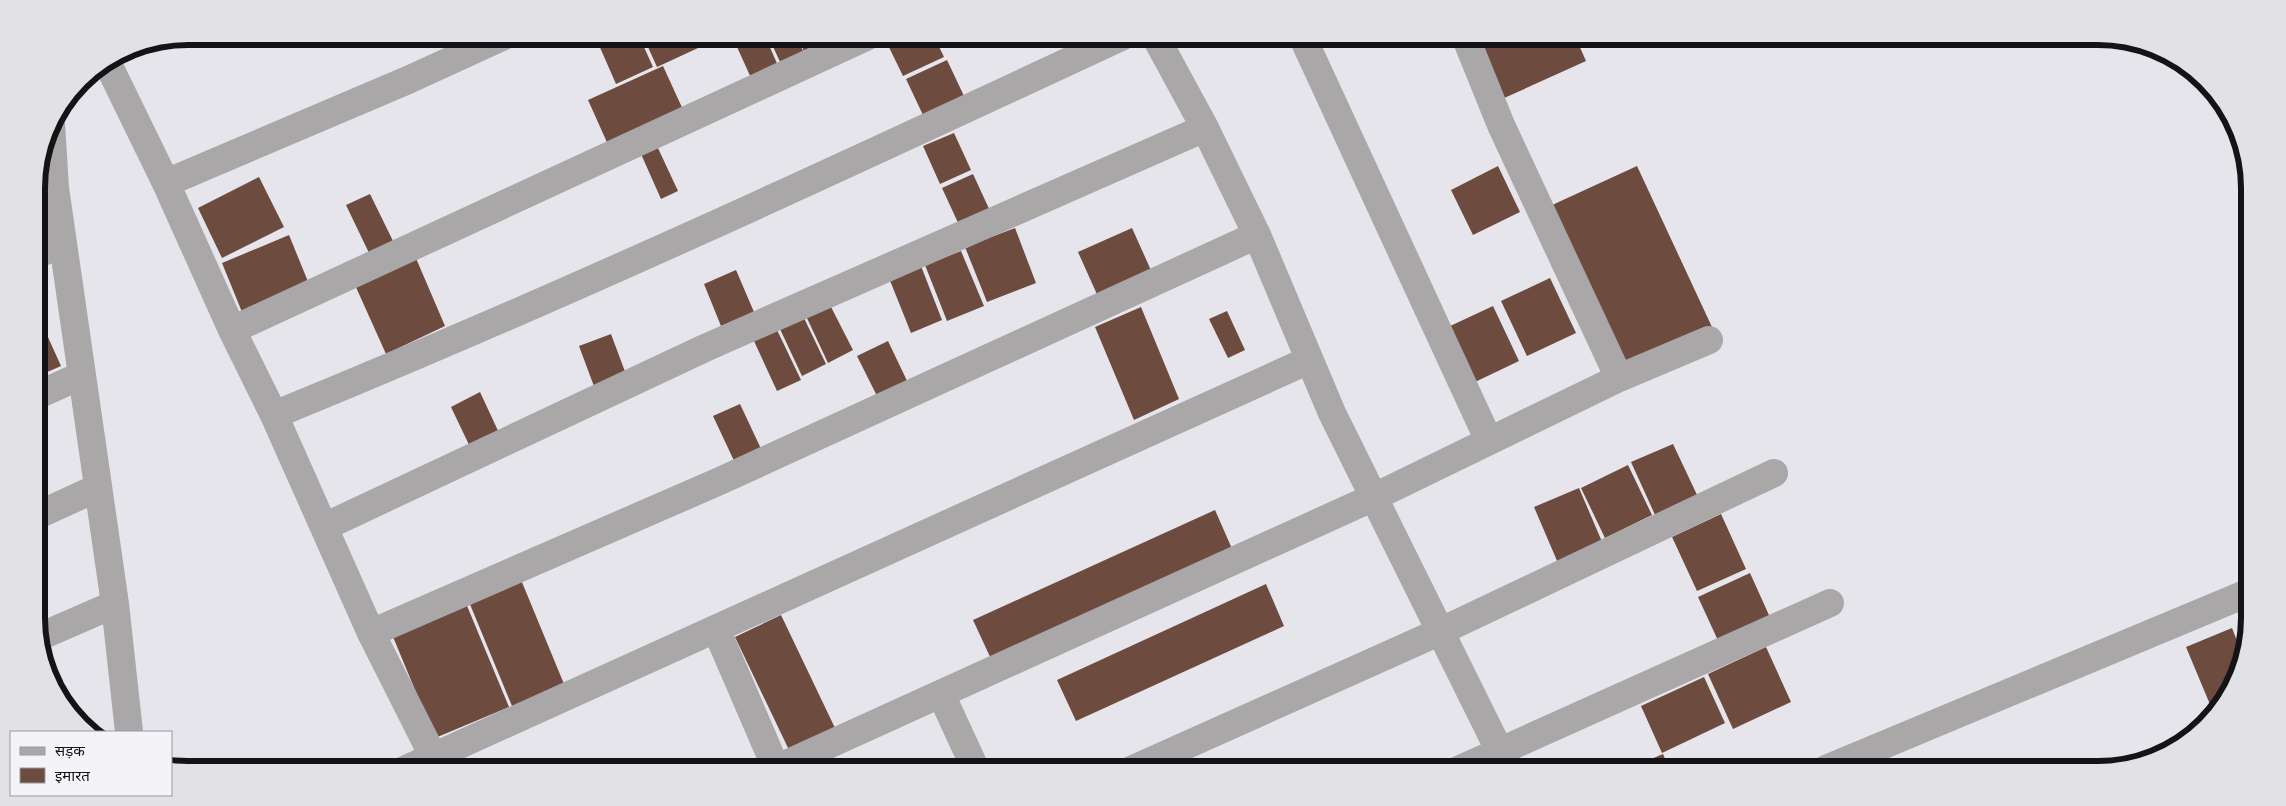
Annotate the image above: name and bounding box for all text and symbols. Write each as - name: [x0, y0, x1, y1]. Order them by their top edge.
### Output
- legend: [10, 731, 172, 796]
- text: सड़क: [55, 742, 85, 760]
- text: इमारत: [55, 767, 90, 785]

